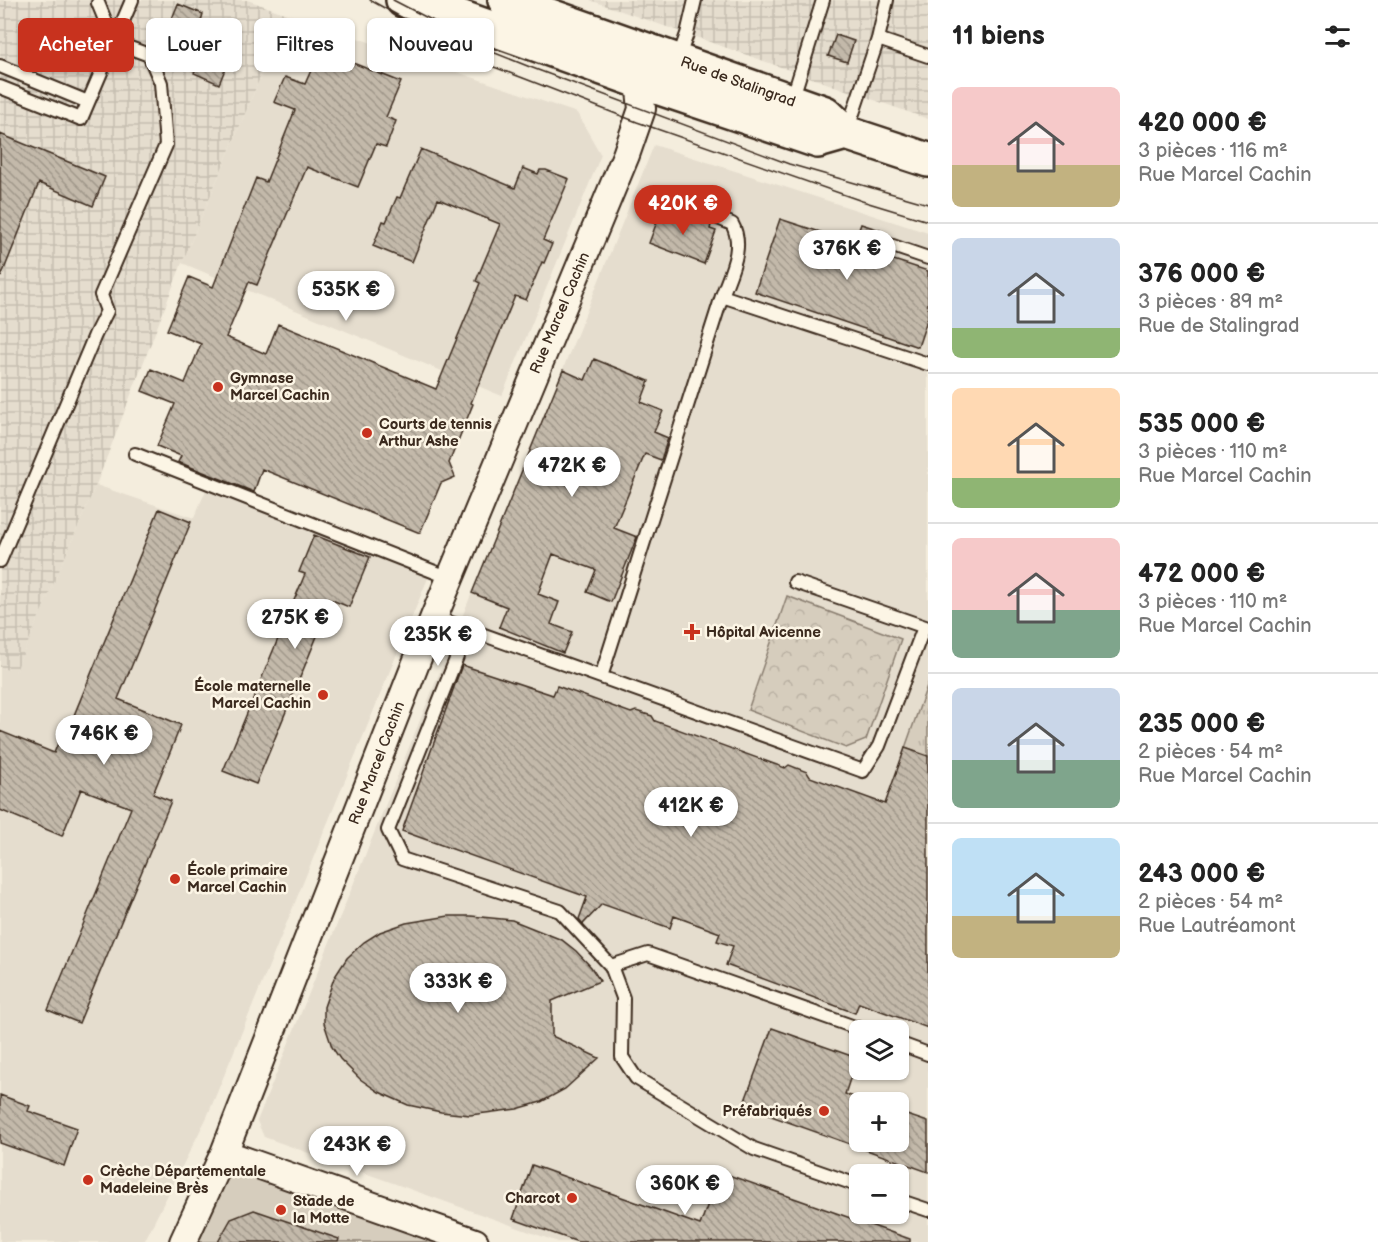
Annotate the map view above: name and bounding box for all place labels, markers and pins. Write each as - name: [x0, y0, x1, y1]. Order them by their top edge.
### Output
- pin: 420K €: [634, 185, 732, 236]
- pin: 376K €: [798, 230, 896, 281]
- pin: 535K €: [297, 271, 395, 322]
- place label: Gymnase Marcel Cachin: [230, 369, 330, 405]
- marker: Gymnase Marcel Cachin: [211, 380, 225, 394]
- place label: Courts de tennis Arthur Ashe: [378, 415, 492, 451]
- marker: Courts de tennis Arthur Ashe: [360, 426, 374, 440]
- pin: 472K €: [523, 447, 621, 498]
- pin: 275K €: [246, 599, 344, 650]
- pin: 235K €: [389, 616, 487, 667]
- marker: Hôpital Avicenne: [683, 623, 701, 641]
- place label: Hôpital Avicenne: [706, 623, 821, 642]
- place label: École maternelle Marcel Cachin: [194, 676, 311, 713]
- marker: École maternelle Marcel Cachin: [316, 688, 330, 702]
- pin: 746K €: [55, 715, 153, 766]
- pin: 412K €: [642, 787, 740, 838]
- place label: École primaire Marcel Cachin: [187, 860, 288, 897]
- marker: École primaire Marcel Cachin: [168, 872, 182, 886]
- pin: 333K €: [409, 963, 507, 1014]
- place label: Préfabriqués: [723, 1102, 812, 1121]
- marker: Préfabriqués: [817, 1104, 831, 1118]
- pin: 243K €: [308, 1126, 406, 1177]
- place label: Crèche Départementale Madeleine Brès: [100, 1162, 266, 1198]
- pin: 360K €: [636, 1165, 734, 1216]
- marker: Crèche Départementale Madeleine Brès: [81, 1173, 95, 1187]
- place label: Charcot: [505, 1189, 560, 1208]
- marker: Charcot: [565, 1191, 579, 1205]
- place label: Stade de la Motte: [293, 1192, 355, 1228]
- marker: Stade de la Motte: [274, 1203, 288, 1217]

